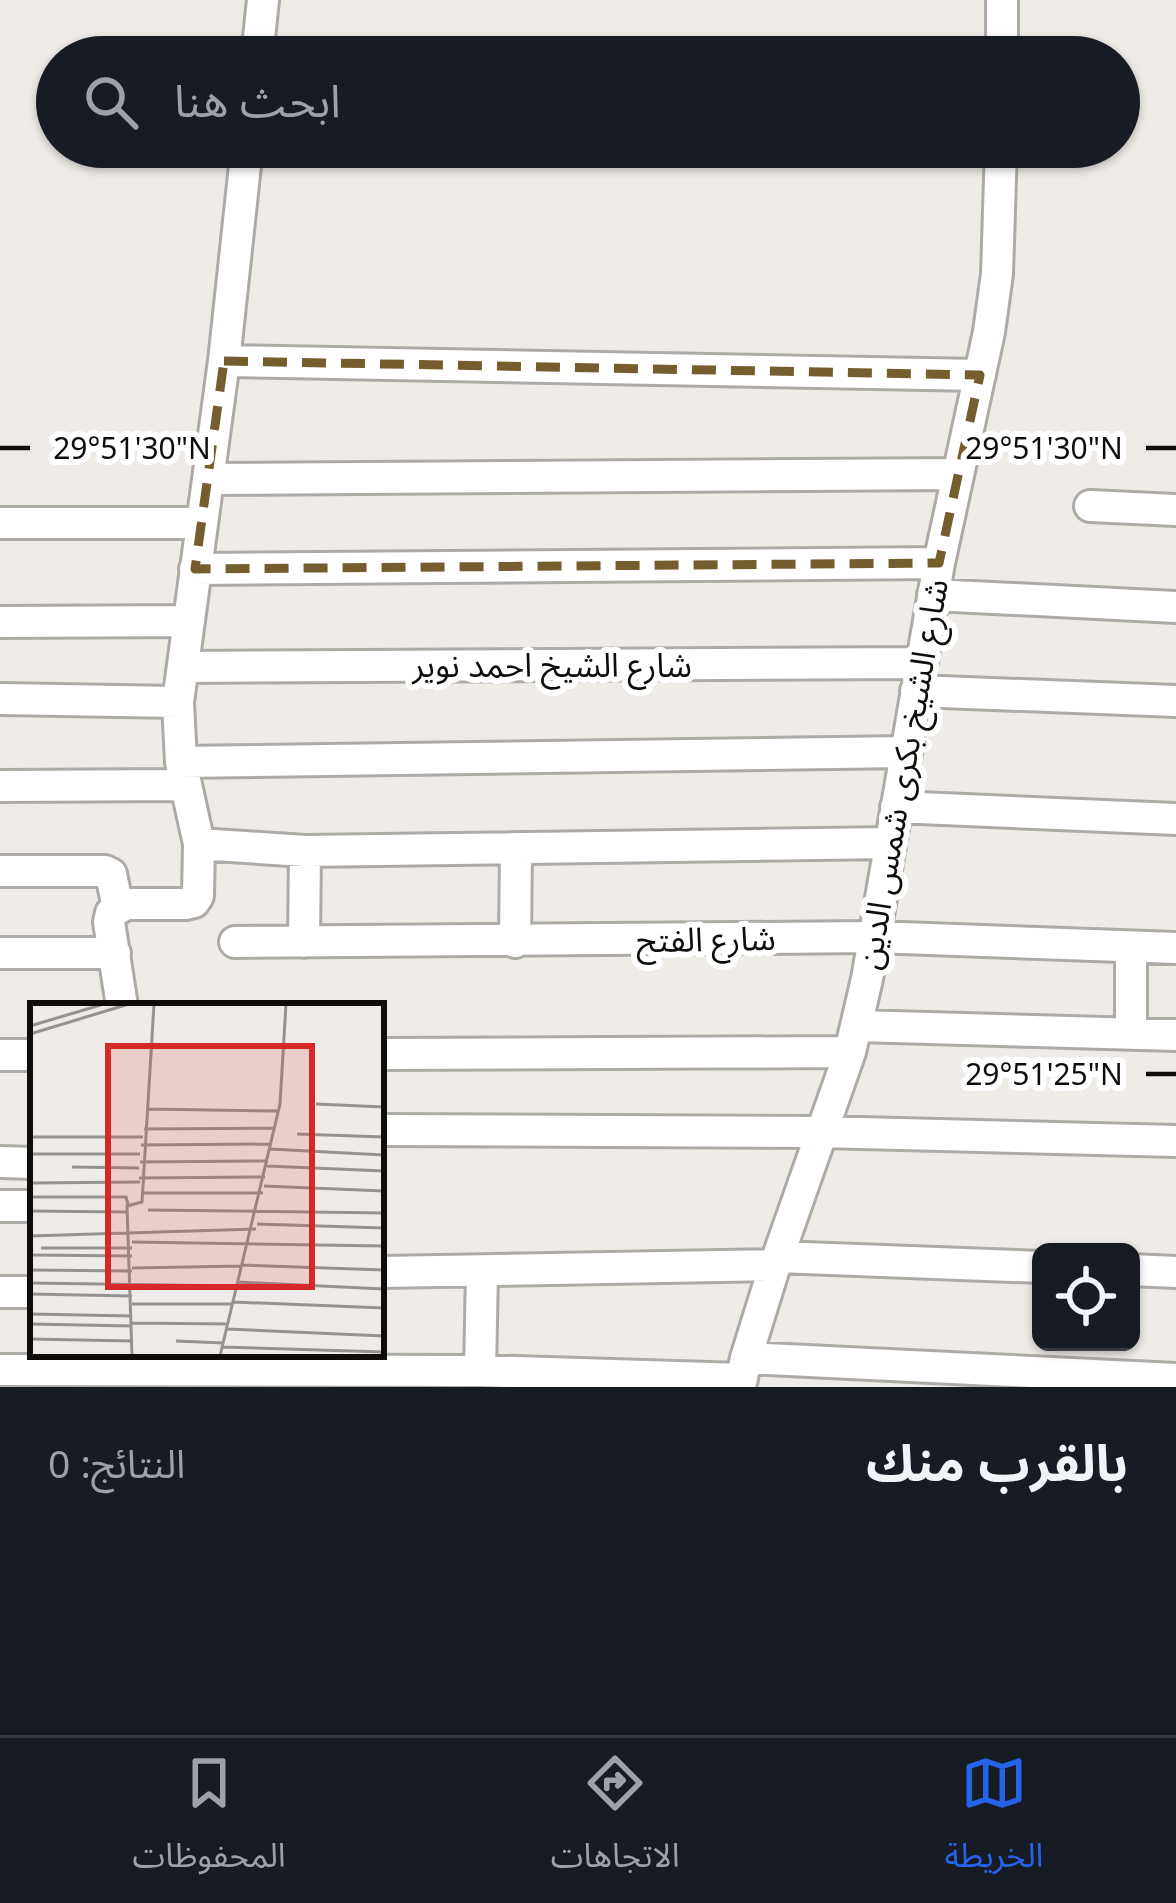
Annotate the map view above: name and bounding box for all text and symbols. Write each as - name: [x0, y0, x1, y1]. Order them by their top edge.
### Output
- search box: [36, 36, 1140, 168]
- text: ابحث هنا: [174, 55, 341, 150]
- icon: search: [78, 69, 144, 135]
- text: 29°51'30"N: [53, 418, 211, 481]
- text: 29°51'30"N: [965, 418, 1123, 481]
- street label: شارع الشيخ بكرى شمس الدين: [835, 574, 972, 975]
- street label: شارع الشيخ احمد نوير: [411, 632, 692, 701]
- street label: شارع الفتح: [636, 905, 776, 976]
- inset map: [30, 1003, 384, 1357]
- text: 29°51'25"N: [965, 1044, 1123, 1107]
- map controls: [1032, 1243, 1140, 1351]
- button: locate: [1032, 1243, 1140, 1351]
- text: بالقرب منك: [866, 1411, 1128, 1519]
- text: النتائج: 0: [48, 1424, 185, 1507]
- tab: المحفوظات: [133, 1750, 286, 1891]
- tab: الاتجاهات: [551, 1750, 680, 1891]
- tab: الخريطة: [945, 1750, 1043, 1891]

